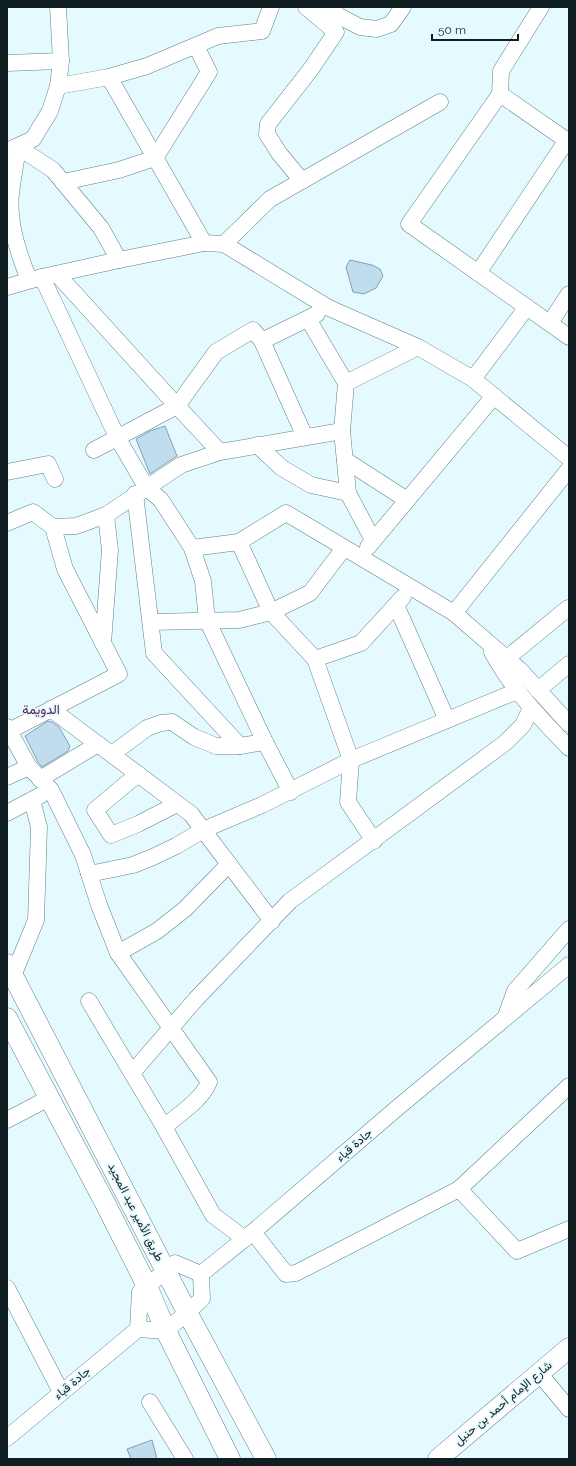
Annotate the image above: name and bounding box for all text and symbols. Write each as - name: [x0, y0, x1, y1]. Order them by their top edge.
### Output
- scale bar: [432, 16, 518, 42]
- text: 50 m: [438, 23, 466, 37]
- district label: الدويمة: [22, 702, 60, 718]
- street label: جادة قباء: [333, 1126, 375, 1164]
- street label: طريق الأمير عبد المجيد: [104, 1160, 167, 1264]
- street label: شارع الإمام أحمد بن حنبل: [451, 1358, 556, 1449]
- street label: جادة قباء: [51, 1364, 93, 1402]

